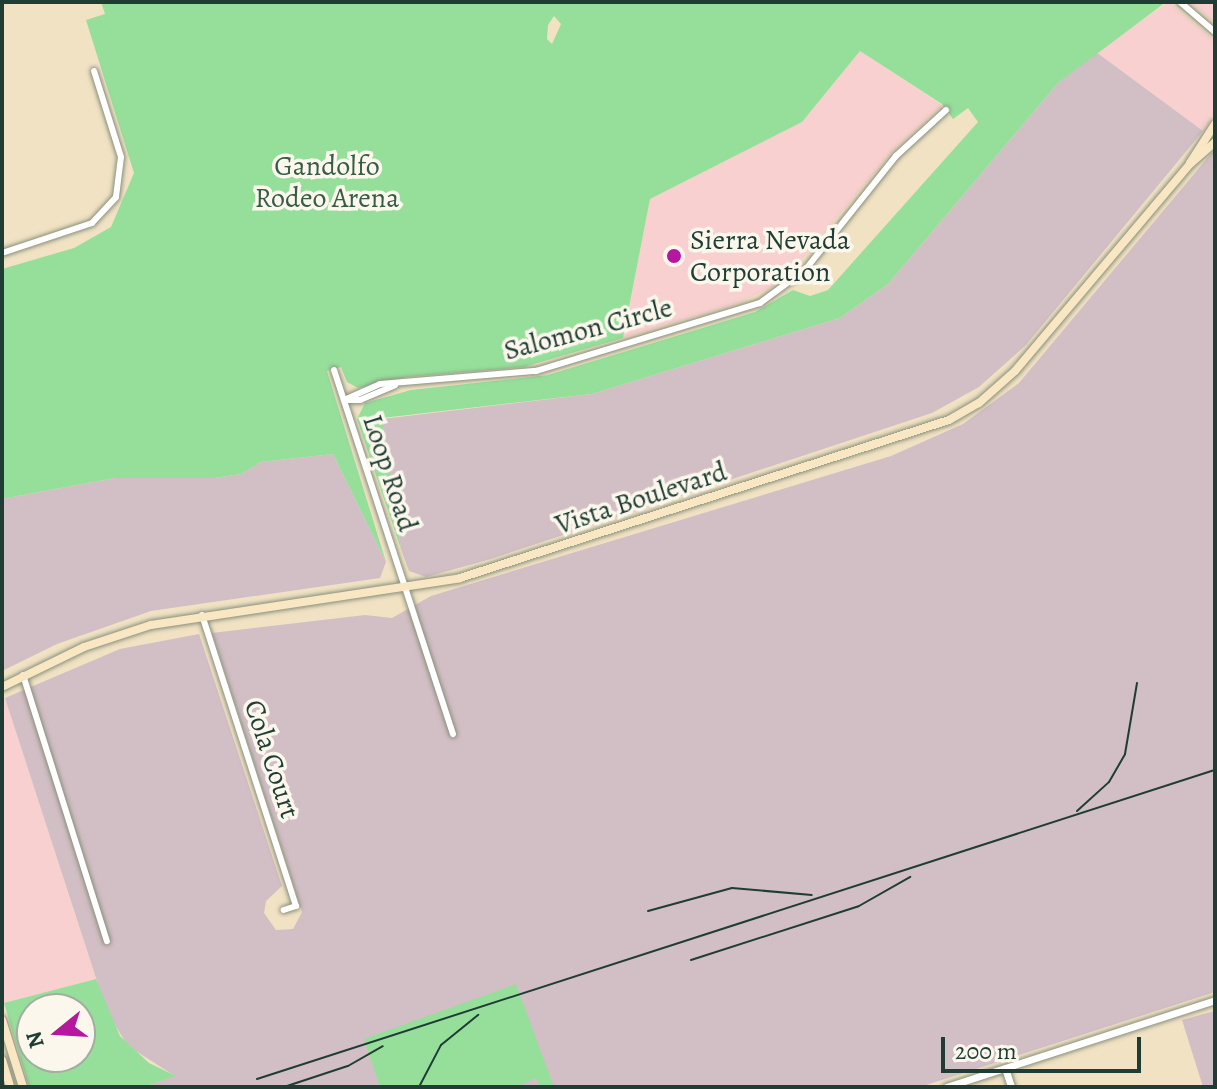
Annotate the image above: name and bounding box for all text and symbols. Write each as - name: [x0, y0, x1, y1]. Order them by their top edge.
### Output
- park label: Gandolfo Rodeo Arena: [255, 149, 399, 215]
- place label: Sierra Nevada Corporation: [690, 223, 850, 289]
- marker: Sierra Nevada Corporation: [665, 247, 683, 265]
- street label: Salomon Circle: [500, 290, 676, 368]
- street label: Loop Road: [355, 410, 425, 536]
- street label: Vista Boulevard: [551, 454, 731, 542]
- street label: Cola Court: [237, 696, 307, 822]
- north arrow: [16, 993, 96, 1073]
- scale bar: [945, 1021, 1145, 1071]
- text: N: [18, 1028, 52, 1052]
- text: 200 m: [955, 1035, 1017, 1067]

